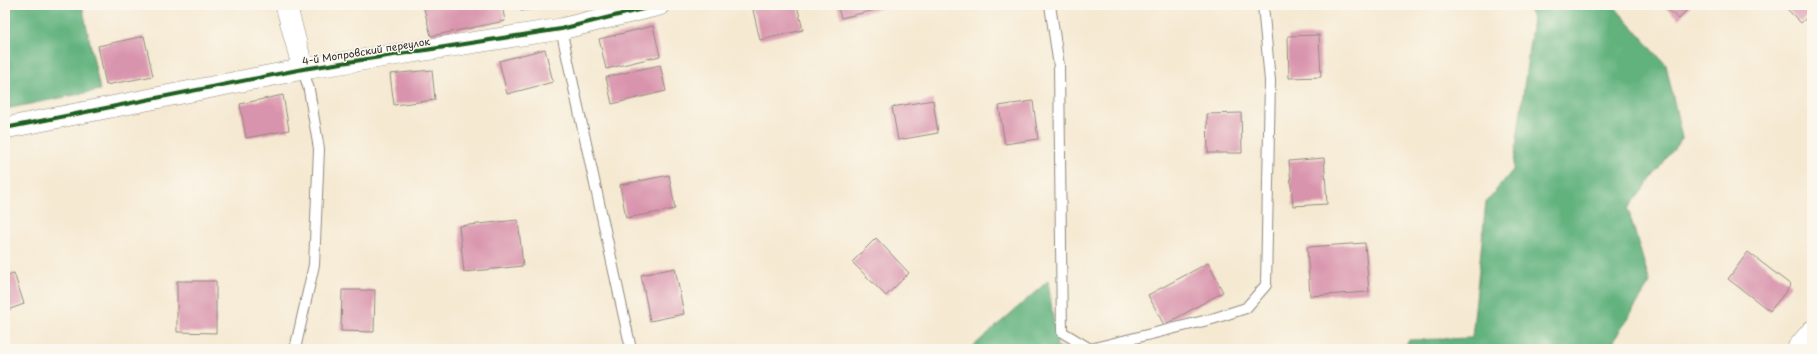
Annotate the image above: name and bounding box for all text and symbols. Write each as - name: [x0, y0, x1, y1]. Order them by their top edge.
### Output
- street label: 4-й Мопровский переулок: [301, 33, 431, 69]

